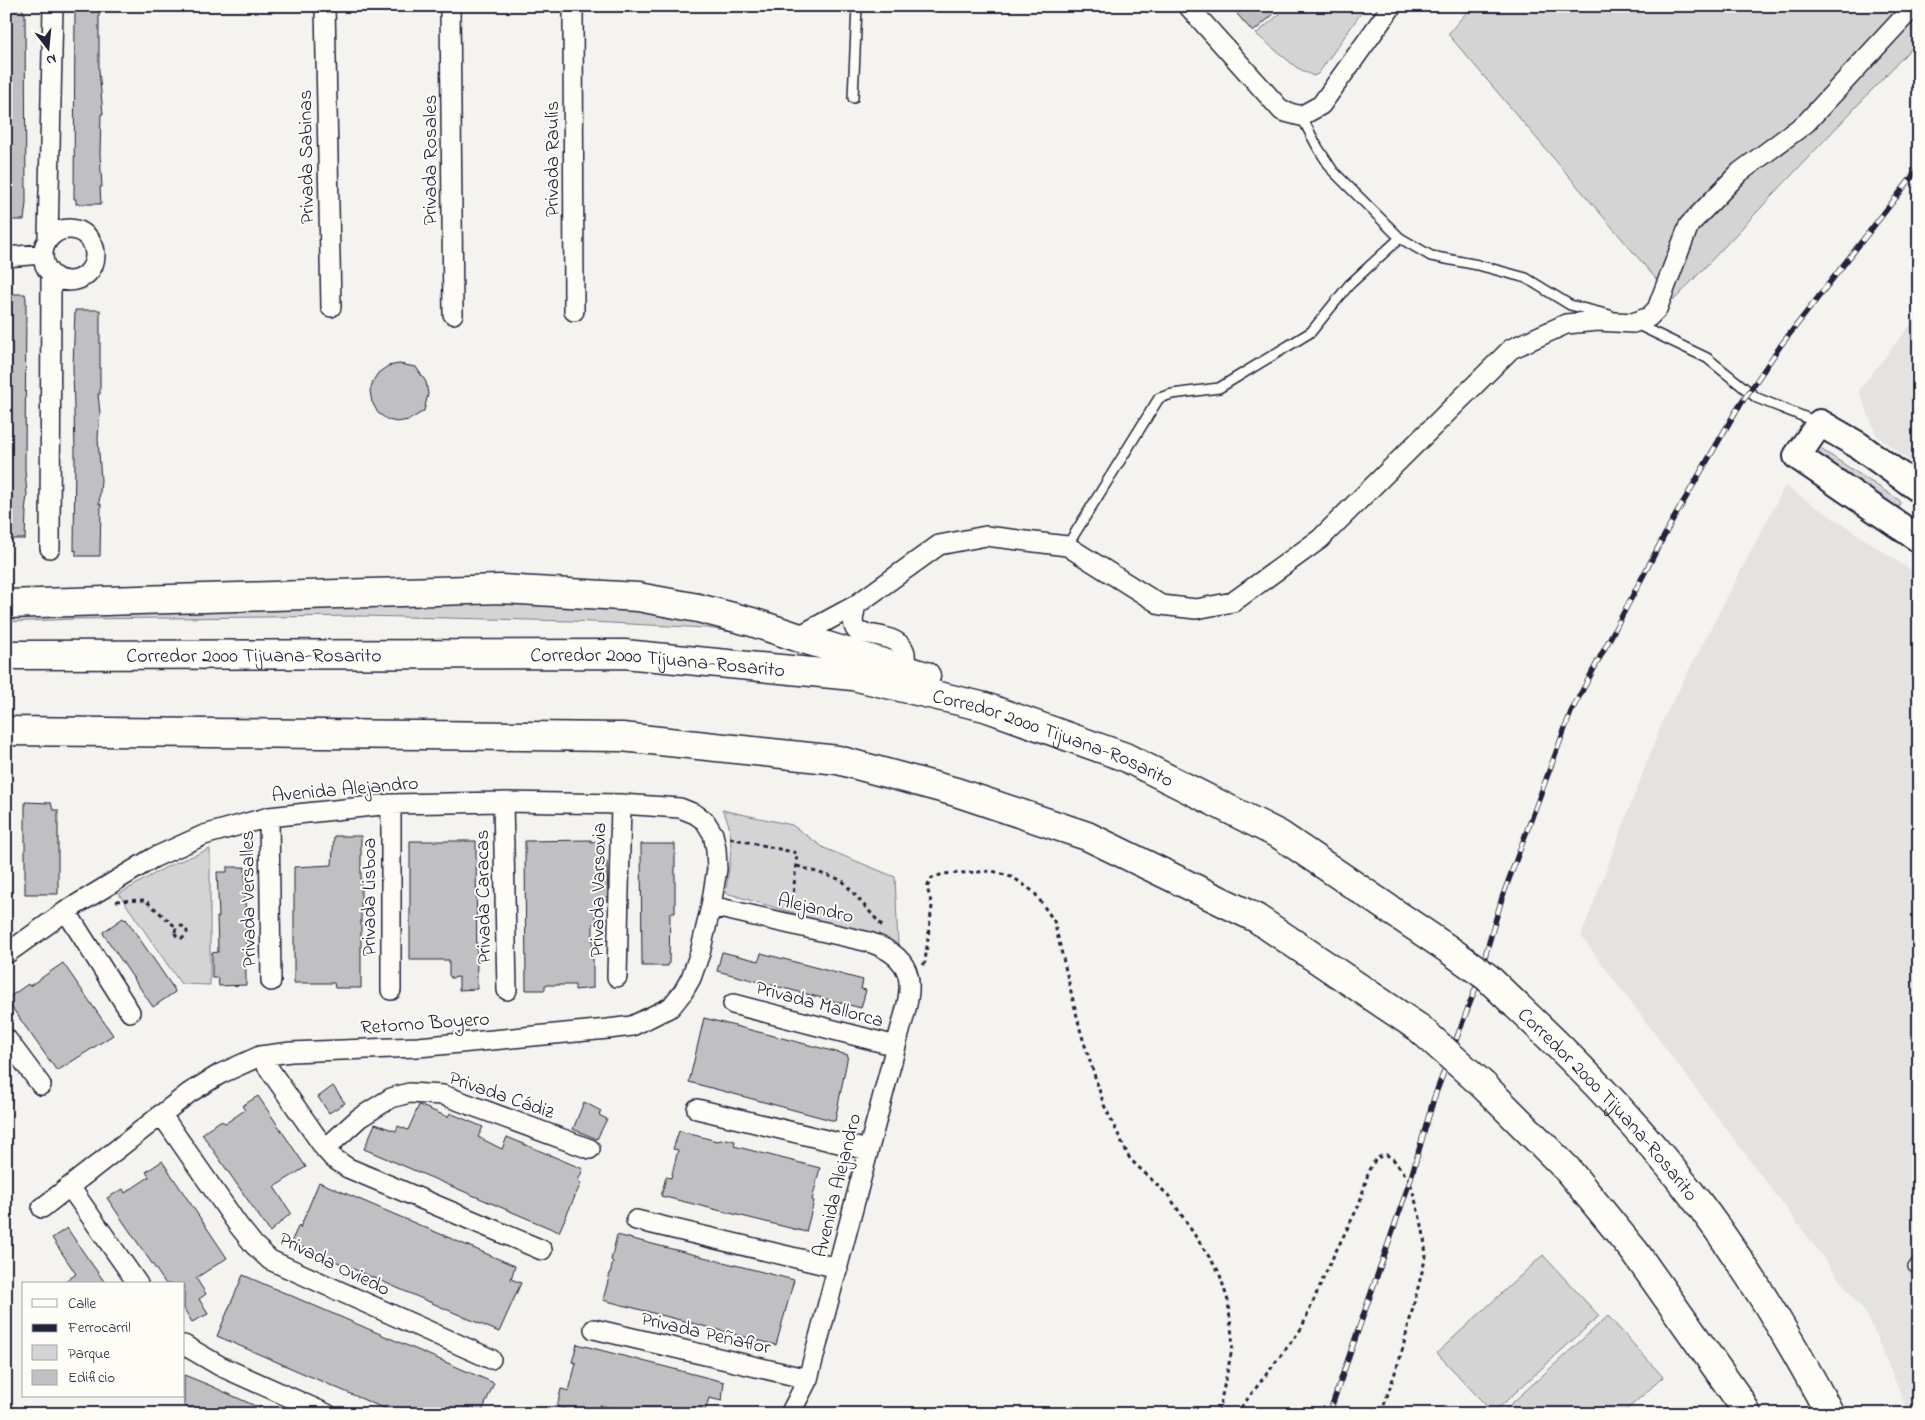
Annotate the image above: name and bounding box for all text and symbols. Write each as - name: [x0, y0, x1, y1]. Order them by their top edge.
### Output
- north arrow: [22, 22, 72, 72]
- text: N: [44, 48, 59, 70]
- street label: Privada Sabinas: [292, 90, 323, 224]
- street label: Privada Rosales: [417, 95, 446, 225]
- street label: Privada Raulís: [539, 101, 568, 217]
- street label: Corredor 2000 Tijuana-Rosarito: [126, 642, 382, 672]
- street label: Corredor 2000 Tijuana-Rosarito: [530, 642, 786, 686]
- street label: Corredor 2000 Tijuana-Rosarito: [929, 683, 1178, 796]
- street label: Avenida Alejandro: [271, 770, 420, 811]
- street label: Privada Varsovia: [584, 822, 615, 958]
- street label: Privada Versalles: [234, 830, 265, 968]
- street label: Privada Caracas: [469, 830, 500, 964]
- street label: Privada Lisboa: [356, 838, 385, 956]
- street label: Alejandro: [775, 887, 856, 932]
- street label: Privada Mallorca: [752, 974, 887, 1036]
- street label: Corredor 2000 Tijuana-Rosarito: [1510, 1002, 1704, 1208]
- street label: Retorno Boyero: [360, 1006, 491, 1043]
- street label: Privada Cádiz: [444, 1065, 559, 1128]
- street label: Avenida Alejandro: [807, 1111, 870, 1261]
- street label: Privada Oviedo: [273, 1226, 395, 1305]
- legend: [22, 1282, 185, 1398]
- text: Calle: [68, 1293, 96, 1315]
- street label: Privada Peñaflor: [638, 1305, 774, 1364]
- text: Ferrocarril: [67, 1317, 131, 1339]
- text: Parque: [68, 1343, 110, 1365]
- text: Edificio: [68, 1367, 115, 1389]

